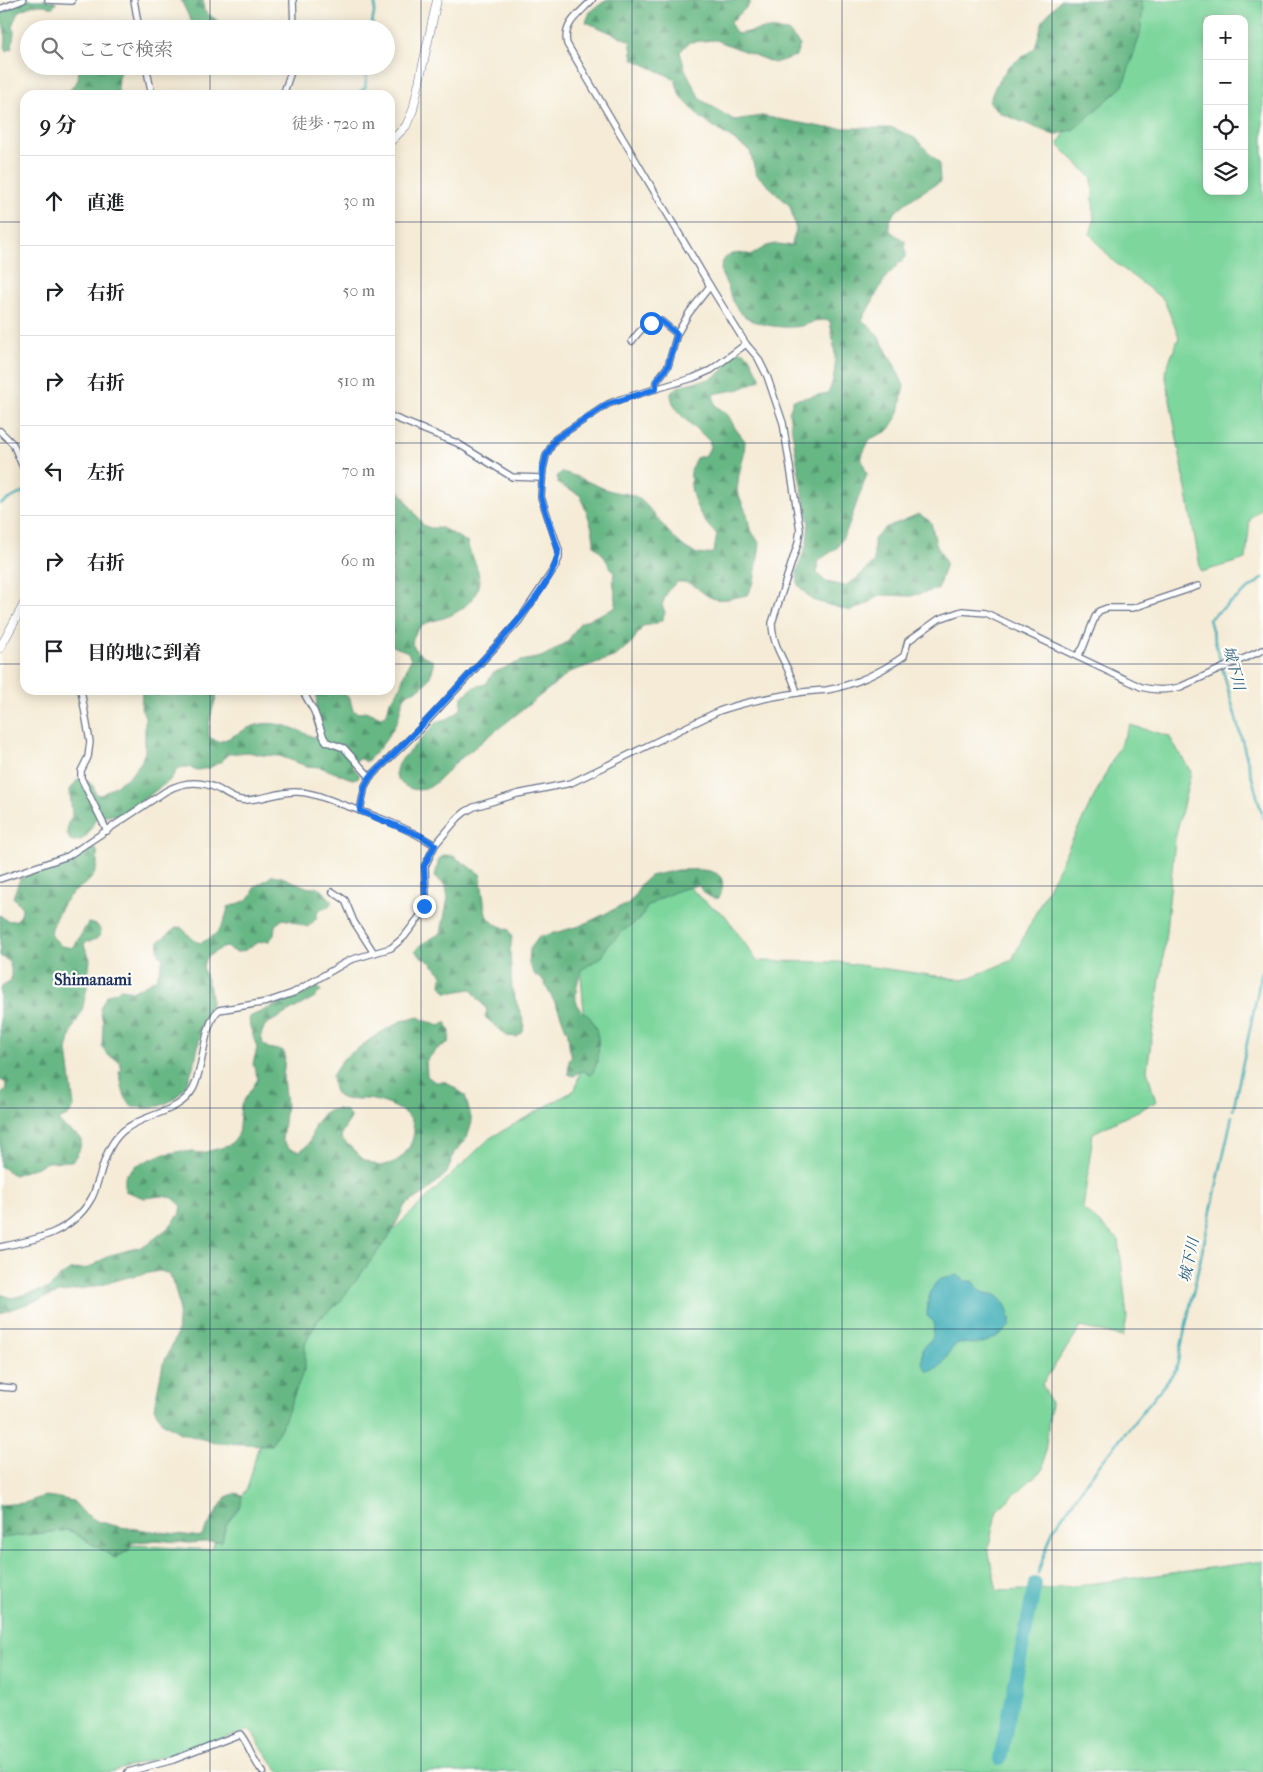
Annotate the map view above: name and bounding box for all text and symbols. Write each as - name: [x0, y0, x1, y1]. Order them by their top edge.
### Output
- map controls: [1203, 15, 1248, 195]
- button: +: [1203, 15, 1248, 60]
- search box: [20, 20, 395, 75]
- icon: search: [38, 34, 66, 62]
- text: ここで検索: [78, 39, 173, 61]
- button: −: [1203, 60, 1248, 105]
- button: locate: [1203, 105, 1248, 150]
- text: 9 分: [40, 113, 77, 137]
- text: 徒歩 · 720 m: [291, 114, 375, 133]
- button: layers: [1203, 150, 1248, 195]
- icon: ahead: [40, 187, 68, 215]
- text: 30 m: [343, 191, 375, 210]
- text: 直進: [87, 192, 125, 214]
- icon: right: [40, 277, 68, 305]
- text: 50 m: [343, 281, 375, 300]
- text: 右折: [87, 282, 125, 304]
- route start: [640, 312, 663, 335]
- icon: right: [40, 367, 68, 395]
- text: 510 m: [337, 371, 375, 390]
- text: 右折: [87, 372, 125, 394]
- icon: left: [40, 457, 68, 485]
- text: 70 m: [342, 461, 375, 480]
- text: 左折: [87, 462, 125, 484]
- icon: right: [40, 547, 68, 575]
- text: 60 m: [341, 551, 375, 570]
- text: 右折: [87, 552, 125, 574]
- icon: arrive: [40, 637, 68, 665]
- text: 目的地に到着: [87, 642, 201, 664]
- water label: 城下川: [1219, 644, 1249, 694]
- route end: [413, 895, 436, 918]
- district label: Shimanami: [54, 970, 132, 989]
- water label: 城下川: [1176, 1234, 1203, 1284]

